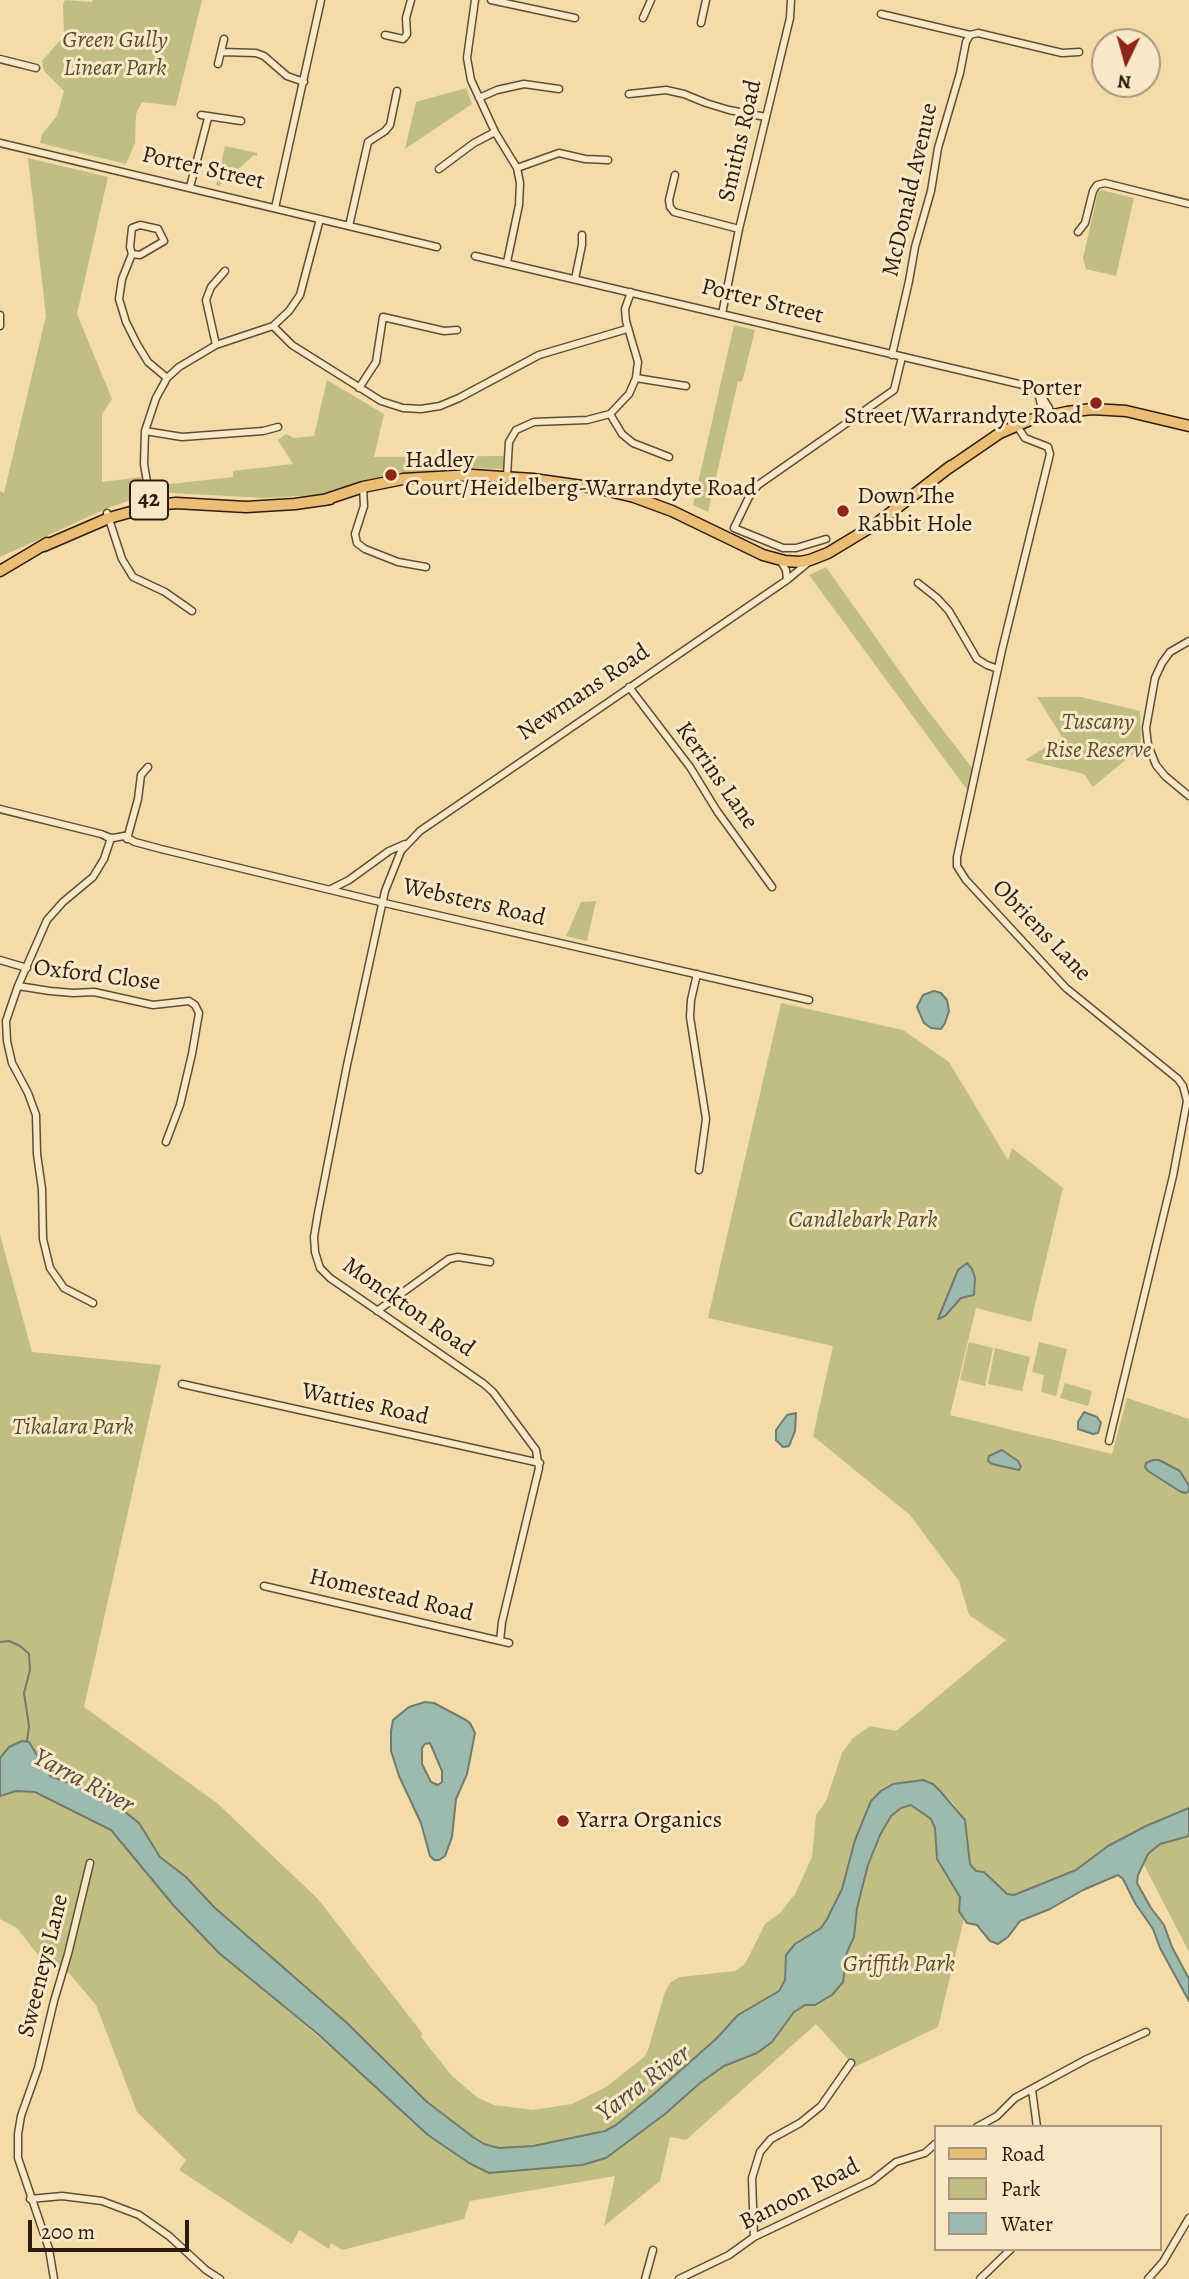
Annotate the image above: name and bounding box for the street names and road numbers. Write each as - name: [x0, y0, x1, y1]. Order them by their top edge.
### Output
- street label: Smiths Road: [713, 77, 769, 205]
- street label: McDonald Avenue: [877, 100, 945, 280]
- street label: Porter Street: [139, 141, 267, 197]
- street label: Porter Street: [698, 273, 826, 331]
- road number: 42: [130, 480, 168, 520]
- street label: Newmans Road: [512, 638, 656, 748]
- street label: Kerrins Lane: [668, 717, 764, 835]
- street label: Websters Road: [400, 873, 548, 933]
- street label: Obriens Lane: [985, 874, 1097, 988]
- street label: Oxford Close: [32, 954, 162, 998]
- street label: Monckton Road: [336, 1252, 480, 1364]
- street label: Watties Road: [299, 1377, 431, 1433]
- street label: Homestead Road: [306, 1563, 476, 1629]
- street label: Sweeneys Lane: [12, 1891, 76, 2041]
- street label: Banoon Road: [735, 2153, 865, 2237]

